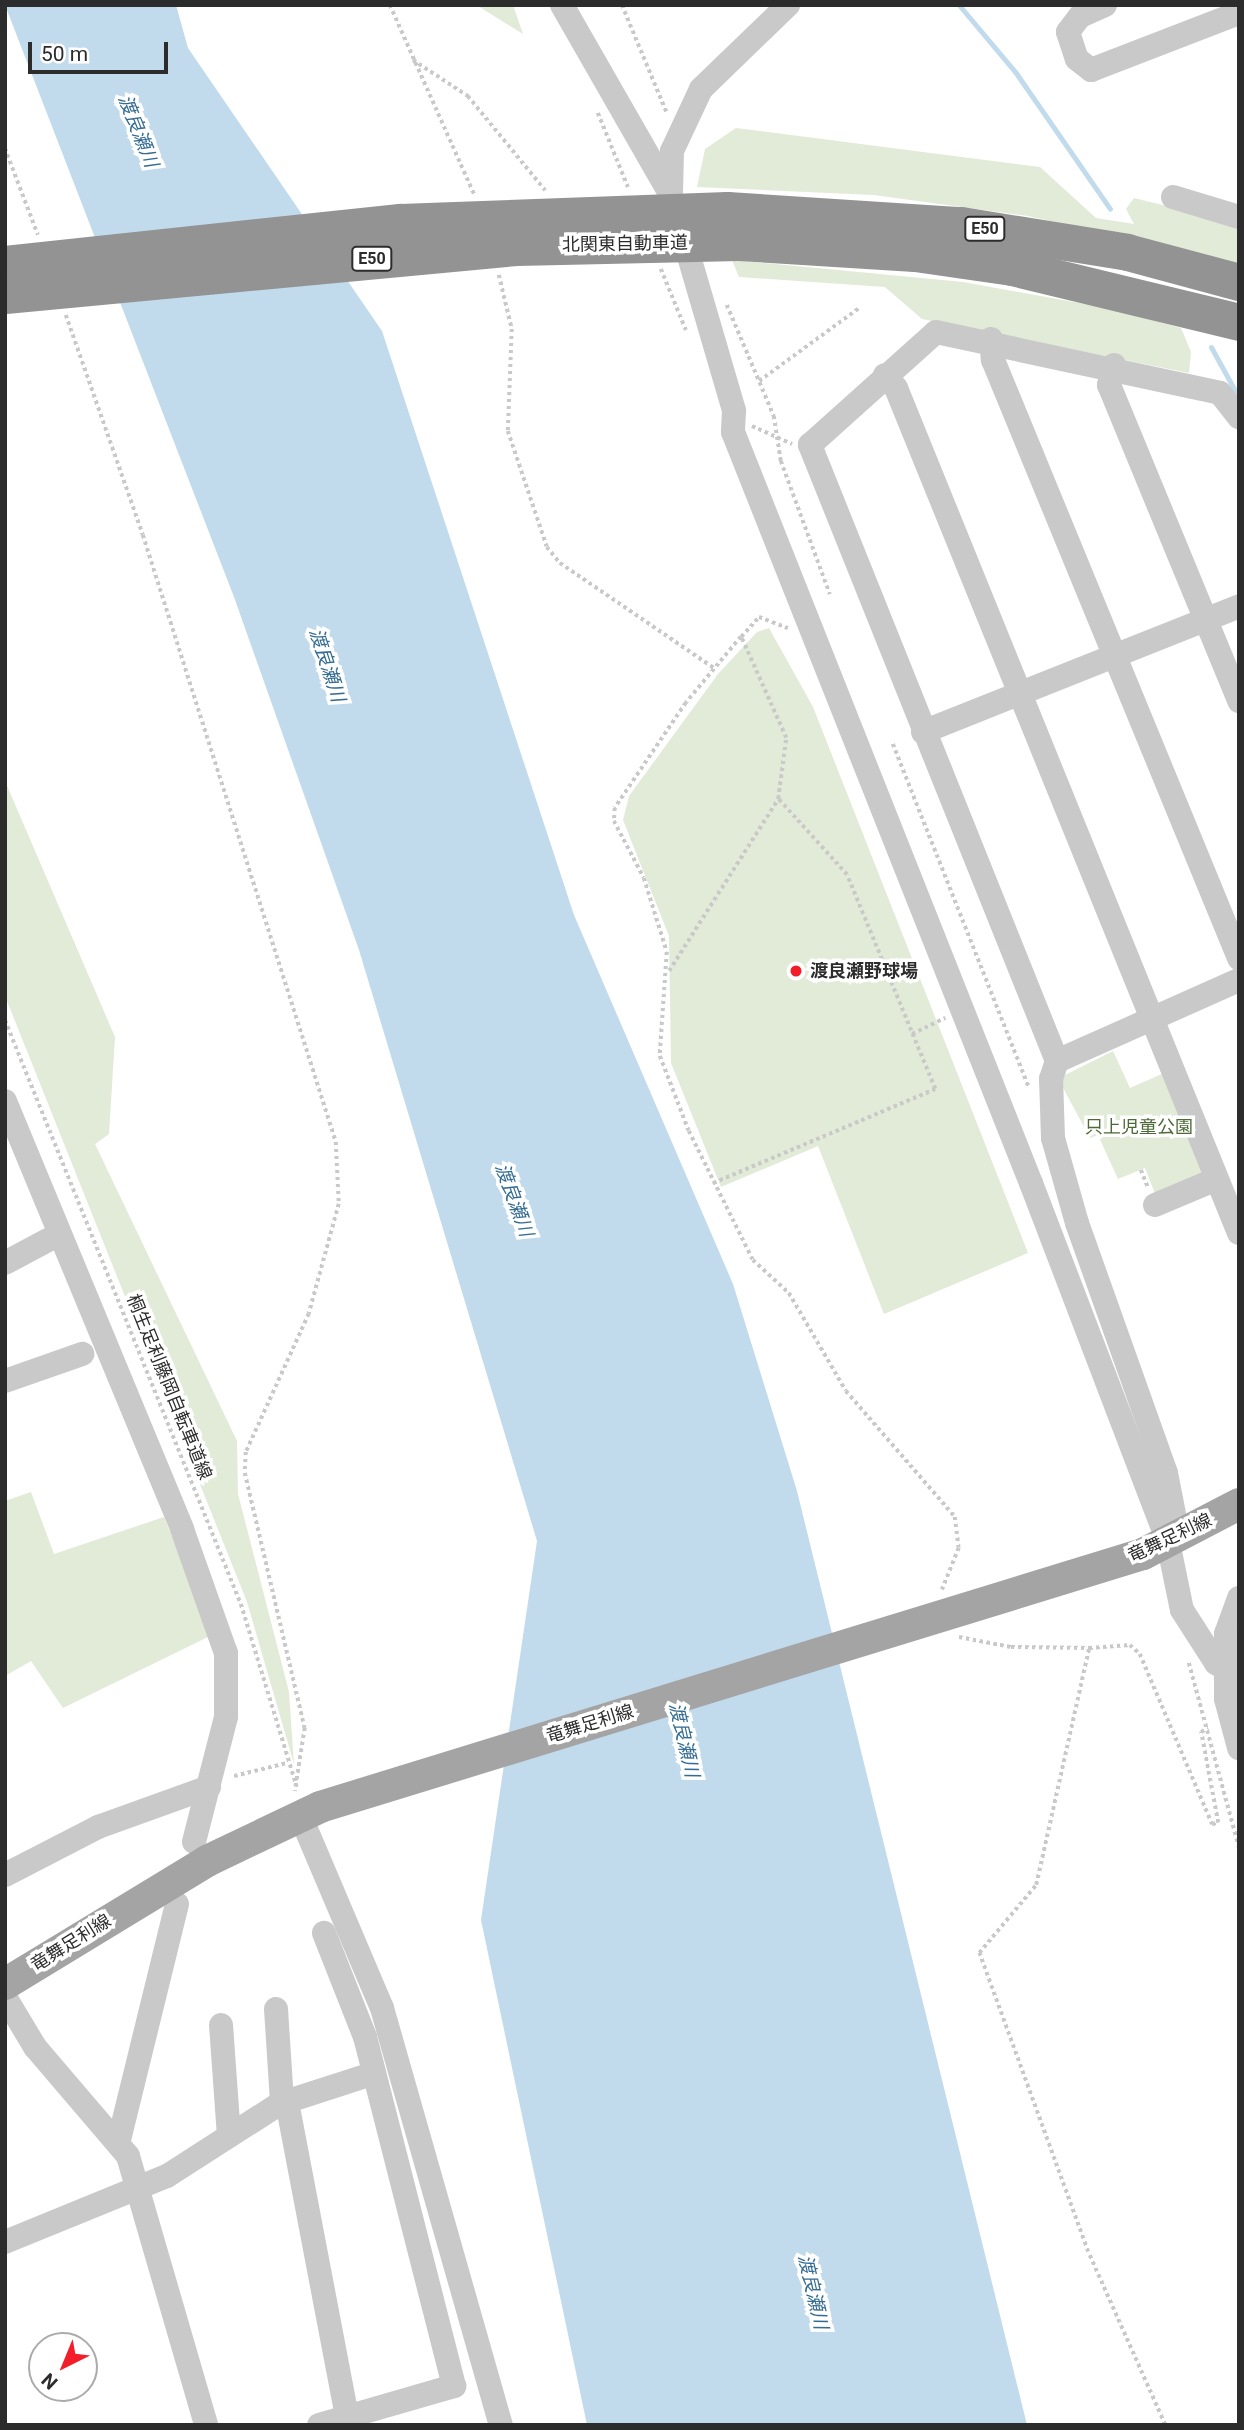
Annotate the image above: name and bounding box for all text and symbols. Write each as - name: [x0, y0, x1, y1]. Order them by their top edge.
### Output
- scale bar: [32, 28, 172, 72]
- text: 50 m: [41, 42, 88, 66]
- water label: 渡良瀬川: [113, 91, 163, 171]
- road number: E50: [964, 216, 1006, 242]
- street label: 北関東自動車道: [562, 232, 688, 256]
- road number: E50: [351, 246, 393, 272]
- water label: 渡良瀬川: [304, 625, 350, 705]
- place label: 渡良瀬野球場: [810, 960, 918, 982]
- marker: 渡良瀬野球場: [788, 963, 804, 979]
- park label: 只上児童公園: [1085, 1116, 1193, 1138]
- water label: 渡良瀬川: [490, 1160, 538, 1240]
- street label: 桐生足利藤岡自転車道線: [122, 1291, 216, 1483]
- street label: 竜舞足利線: [1125, 1509, 1215, 1567]
- water label: 渡良瀬川: [664, 1700, 704, 1780]
- street label: 竜舞足利線: [544, 1701, 636, 1747]
- street label: 竜舞足利線: [27, 1910, 115, 1976]
- water label: 渡良瀬川: [793, 2252, 833, 2332]
- north arrow: [28, 2332, 98, 2402]
- text: N: [37, 2368, 62, 2394]

